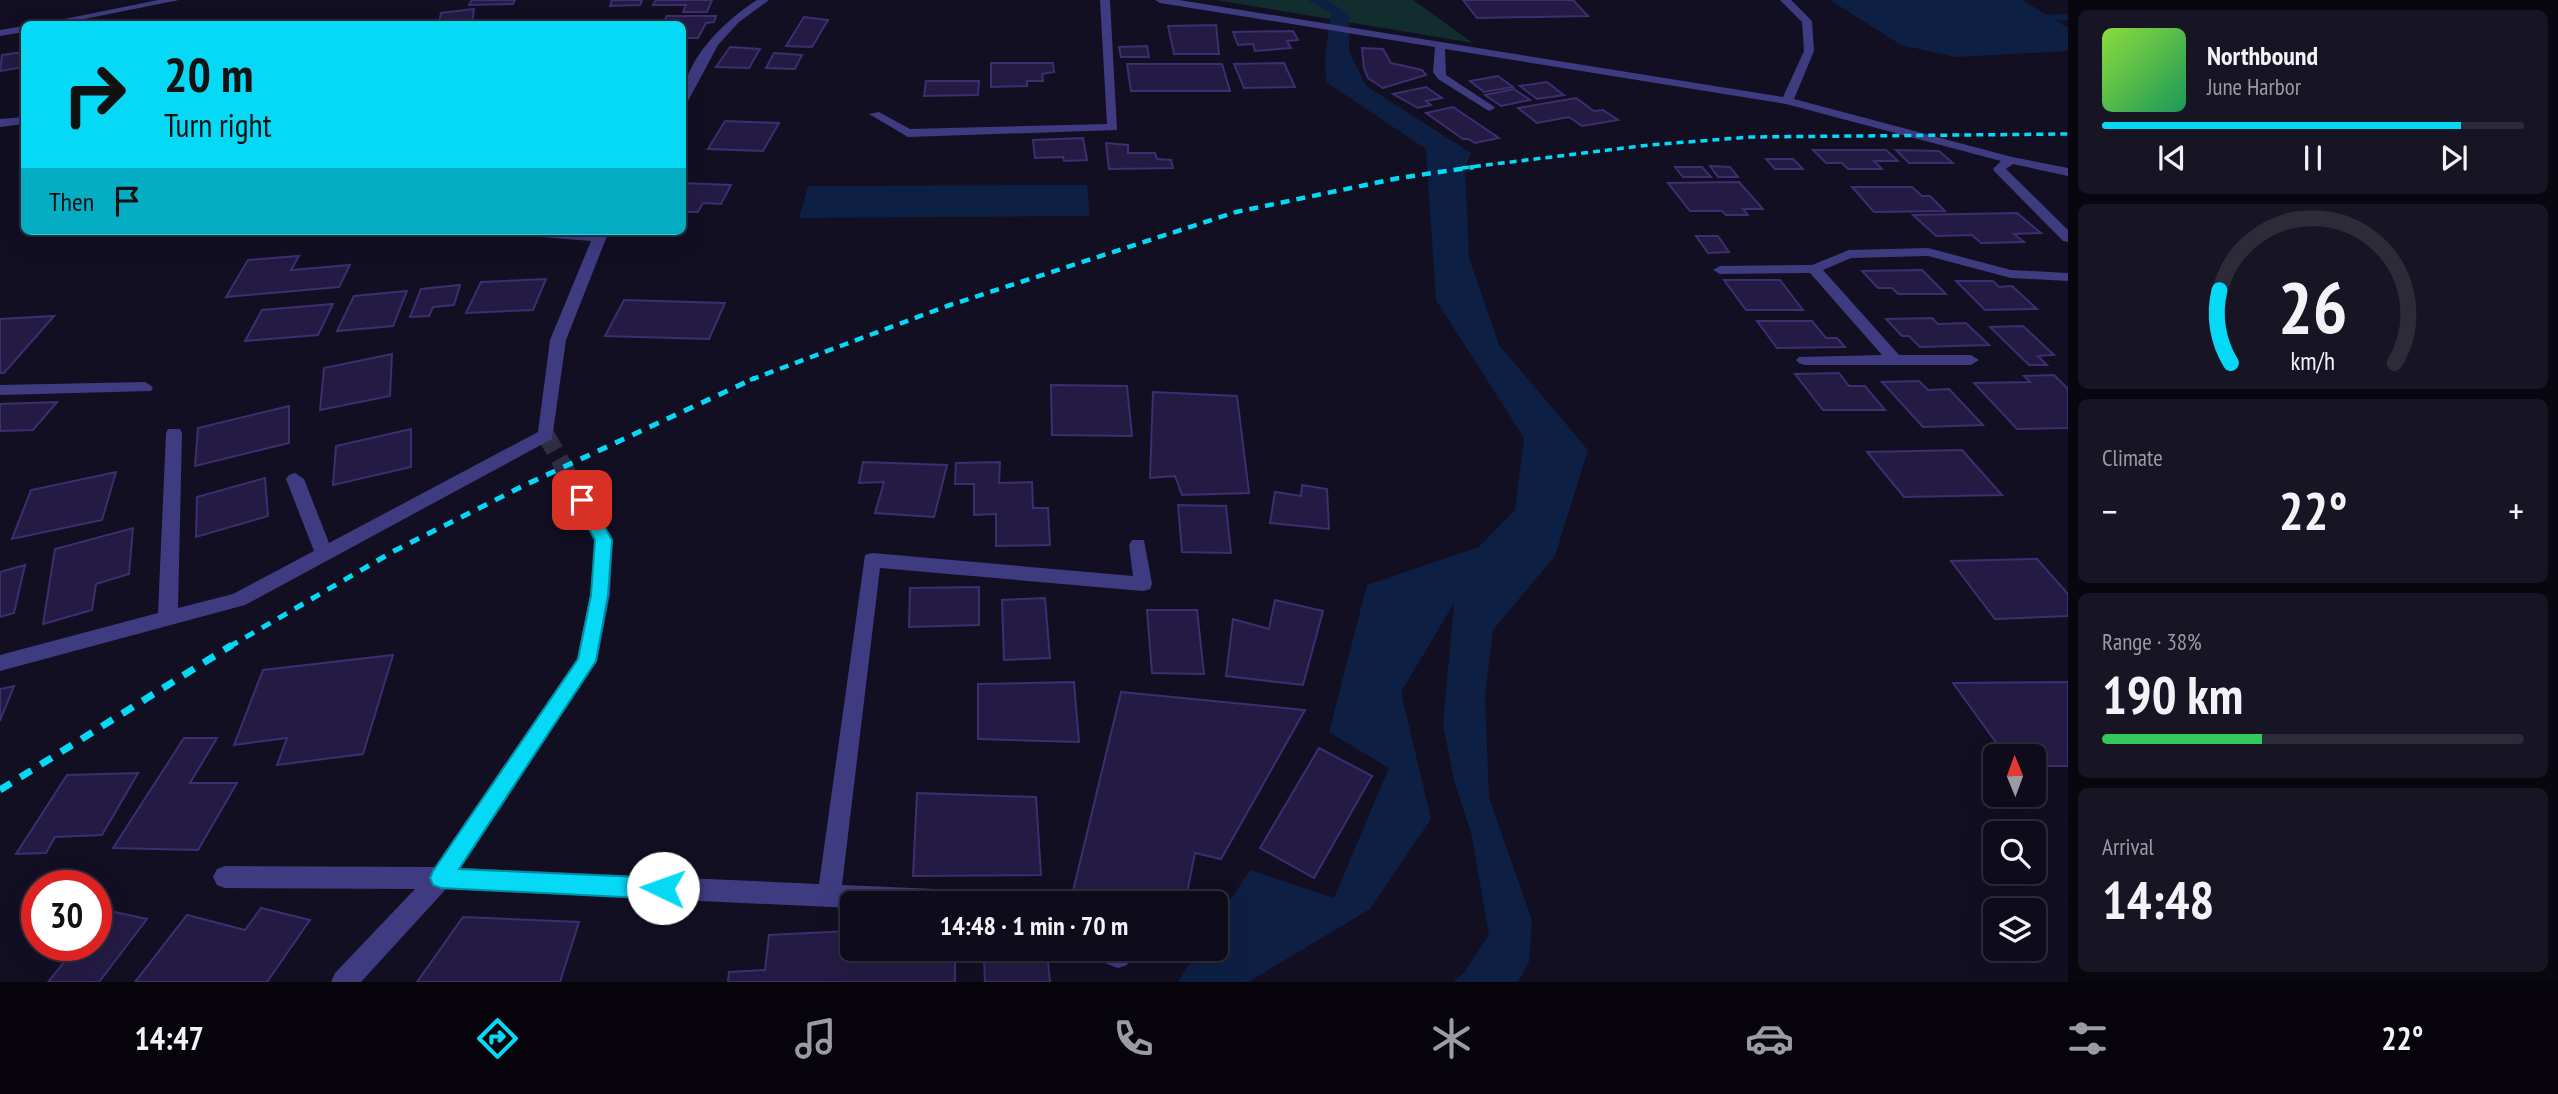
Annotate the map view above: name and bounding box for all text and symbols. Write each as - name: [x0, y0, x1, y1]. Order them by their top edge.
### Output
- text: Northbound: [2207, 39, 2318, 72]
- text: 20 m: [164, 42, 253, 106]
- icon: right: [49, 49, 140, 140]
- text: June Harbor: [2207, 72, 2301, 101]
- text: Turn right: [164, 104, 272, 146]
- icon: previous: [2153, 139, 2191, 177]
- icon: pause: [2294, 139, 2332, 177]
- icon: next: [2435, 139, 2473, 177]
- icon: arrive: [108, 182, 146, 220]
- text: Then: [49, 185, 94, 218]
- text: 26: [2278, 259, 2348, 353]
- text: km/h: [2291, 344, 2335, 376]
- text: Climate: [2102, 443, 2163, 472]
- pin: [552, 470, 612, 530]
- text: 22°: [2279, 477, 2347, 544]
- icon: arrive: [563, 481, 601, 519]
- text: −: [2102, 486, 2118, 535]
- text: +: [2508, 486, 2524, 535]
- text: Range · 38%: [2102, 627, 2202, 656]
- text: 190 km: [2102, 661, 2243, 728]
- north arrow: [1983, 744, 2046, 807]
- map controls: [1983, 744, 2046, 961]
- button: search: [1983, 821, 2046, 884]
- text: Arrival: [2102, 832, 2154, 861]
- position arrow: [626, 851, 700, 925]
- text: 14:48: [2102, 866, 2214, 933]
- speed limit sign: 30: [21, 870, 112, 961]
- button: layers: [1983, 898, 2046, 961]
- text: 14:48 · 1 min · 70 m: [940, 909, 1128, 942]
- icon: directions: [473, 1014, 522, 1063]
- icon: music: [791, 1014, 840, 1063]
- icon: phone: [1109, 1014, 1158, 1063]
- icon: climate: [1427, 1014, 1476, 1063]
- icon: car: [1745, 1014, 1794, 1063]
- icon: filters: [2063, 1014, 2112, 1063]
- text: 14:47: [135, 1017, 204, 1059]
- text: 22°: [2381, 1017, 2423, 1059]

